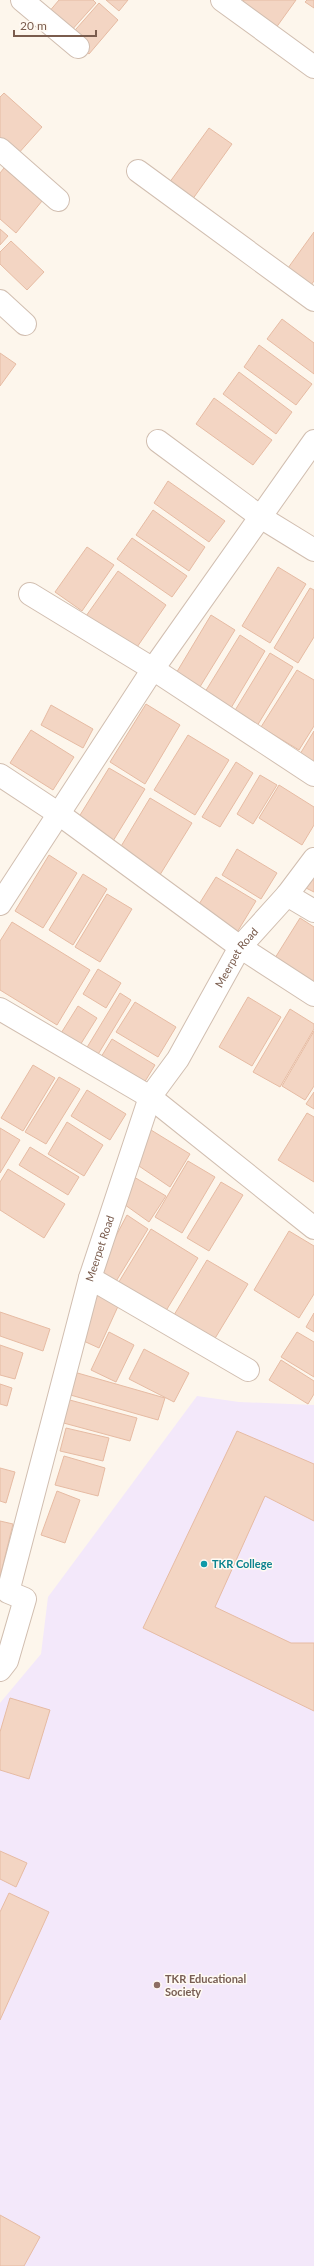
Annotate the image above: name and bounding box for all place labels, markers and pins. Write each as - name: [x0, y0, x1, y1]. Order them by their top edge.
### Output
- place label: TKR College: [212, 1557, 272, 1570]
- marker: TKR College: [199, 1559, 209, 1569]
- place label: TKR Educational Society: [165, 1972, 246, 1998]
- marker: TKR Educational Society: [152, 1980, 162, 1990]

